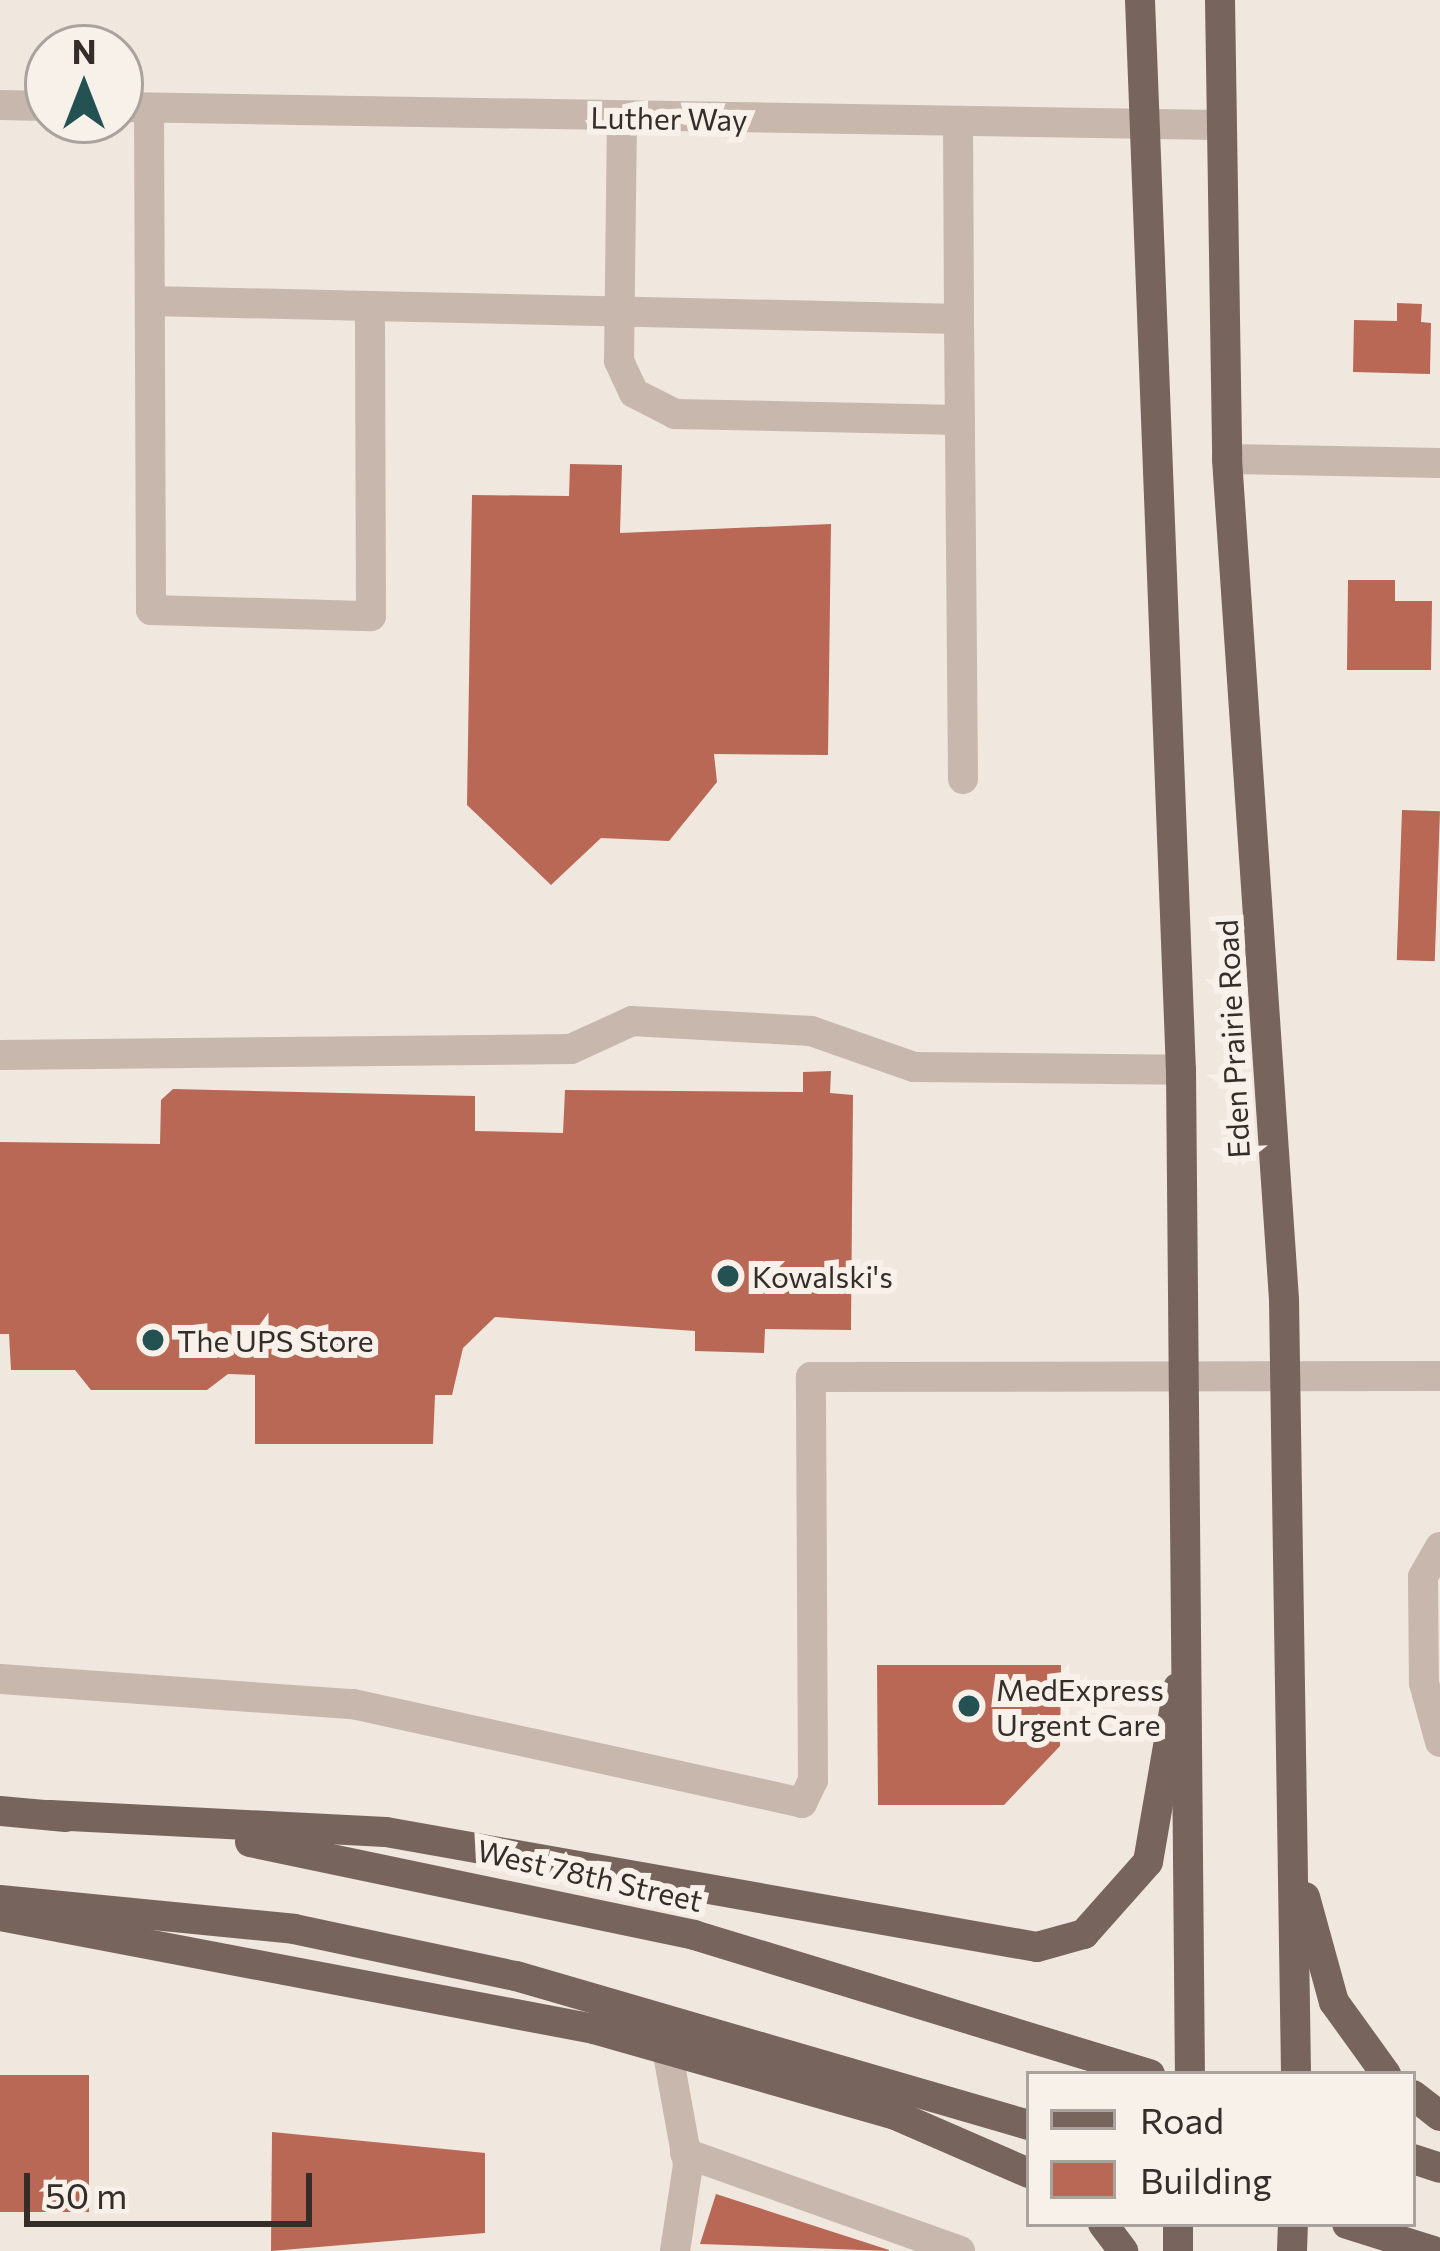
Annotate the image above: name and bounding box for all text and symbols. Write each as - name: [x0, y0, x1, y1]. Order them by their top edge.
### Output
- north arrow: [24, 24, 144, 144]
- text: N: [72, 30, 96, 71]
- street label: Luther Way: [590, 99, 748, 137]
- street label: Eden Prairie Road: [1208, 919, 1256, 1159]
- place label: Kowalski's: [752, 1258, 893, 1294]
- marker: Kowalski's: [715, 1263, 741, 1289]
- place label: The UPS Store: [177, 1322, 374, 1358]
- marker: The UPS Store: [140, 1327, 166, 1353]
- place label: MedExpress Urgent Care: [996, 1671, 1164, 1742]
- marker: MedExpress Urgent Care: [953, 1690, 985, 1722]
- street label: West 78th Street: [474, 1832, 706, 1918]
- legend: [1026, 2071, 1416, 2227]
- text: Road: [1140, 2097, 1224, 2141]
- scale bar: [30, 2149, 318, 2223]
- text: Building: [1140, 2157, 1272, 2201]
- text: 50 m: [45, 2172, 127, 2216]

